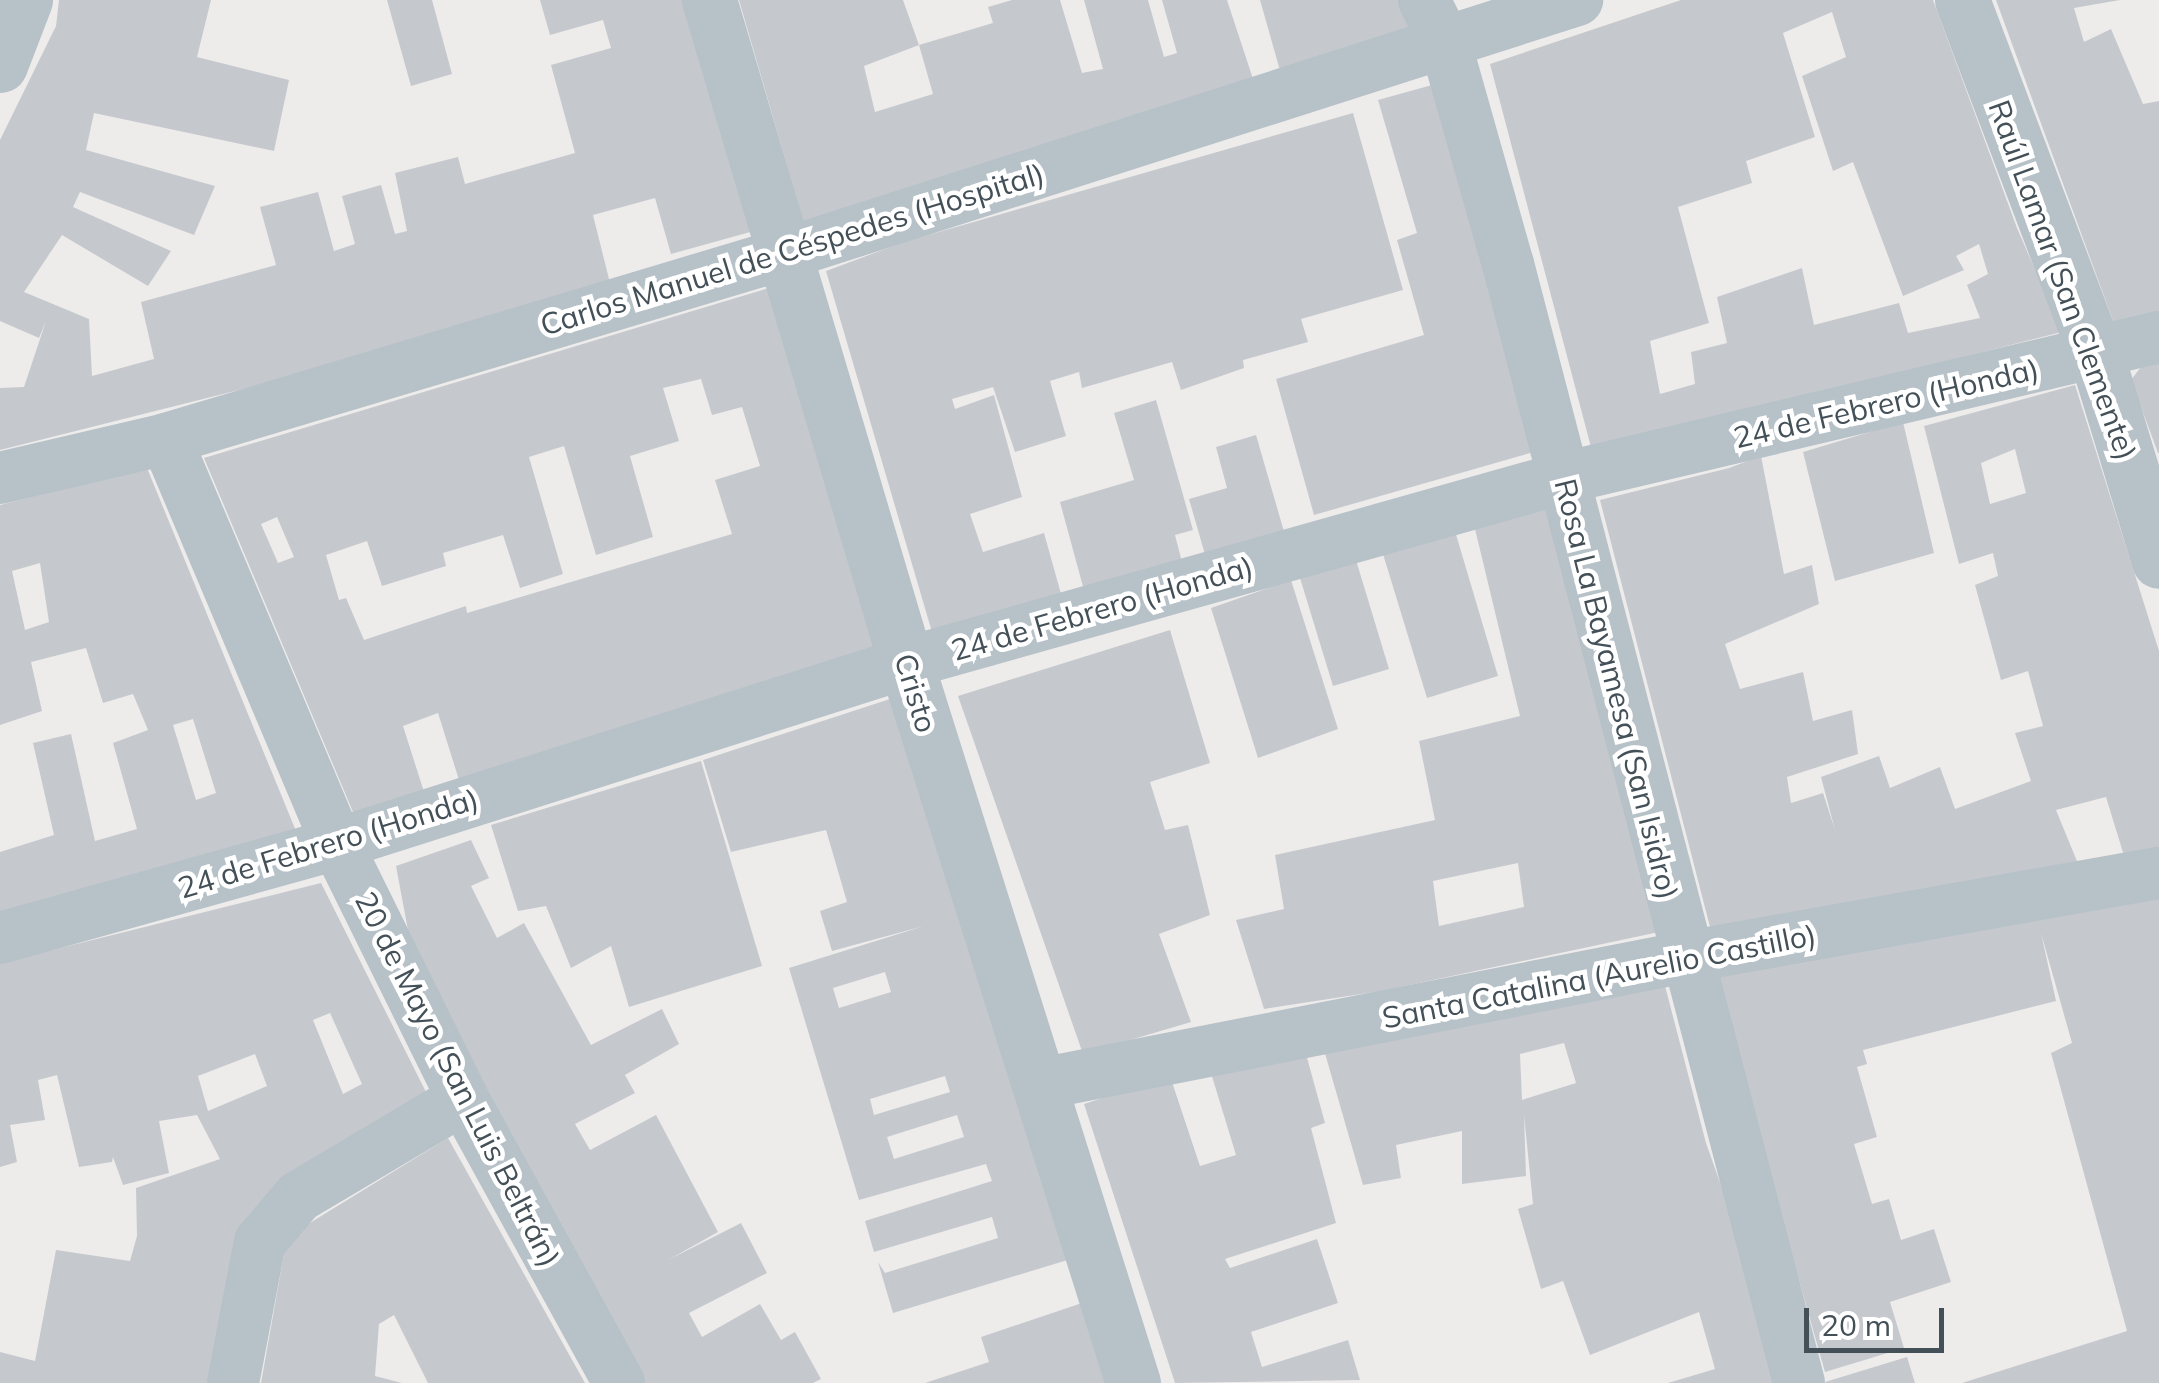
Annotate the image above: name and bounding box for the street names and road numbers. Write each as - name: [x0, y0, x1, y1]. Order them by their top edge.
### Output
- street label: Raúl Lamar (San Clemente): [1981, 95, 2145, 465]
- street label: Carlos Manuel de Céspedes (Hospital): [536, 155, 1048, 343]
- street label: 24 de Febrero (Honda): [1730, 350, 2042, 456]
- street label: Rosa La Bayamesa (San Isidro): [1547, 475, 1687, 903]
- street label: 24 de Febrero (Honda): [947, 548, 1257, 668]
- street label: Cristo: [887, 649, 945, 737]
- street label: 24 de Febrero (Honda): [174, 780, 482, 906]
- street label: 20 de Mayo (San Luis Beltrán): [348, 886, 568, 1272]
- street label: Santa Catalina (Aurelio Castillo): [1379, 916, 1819, 1036]

